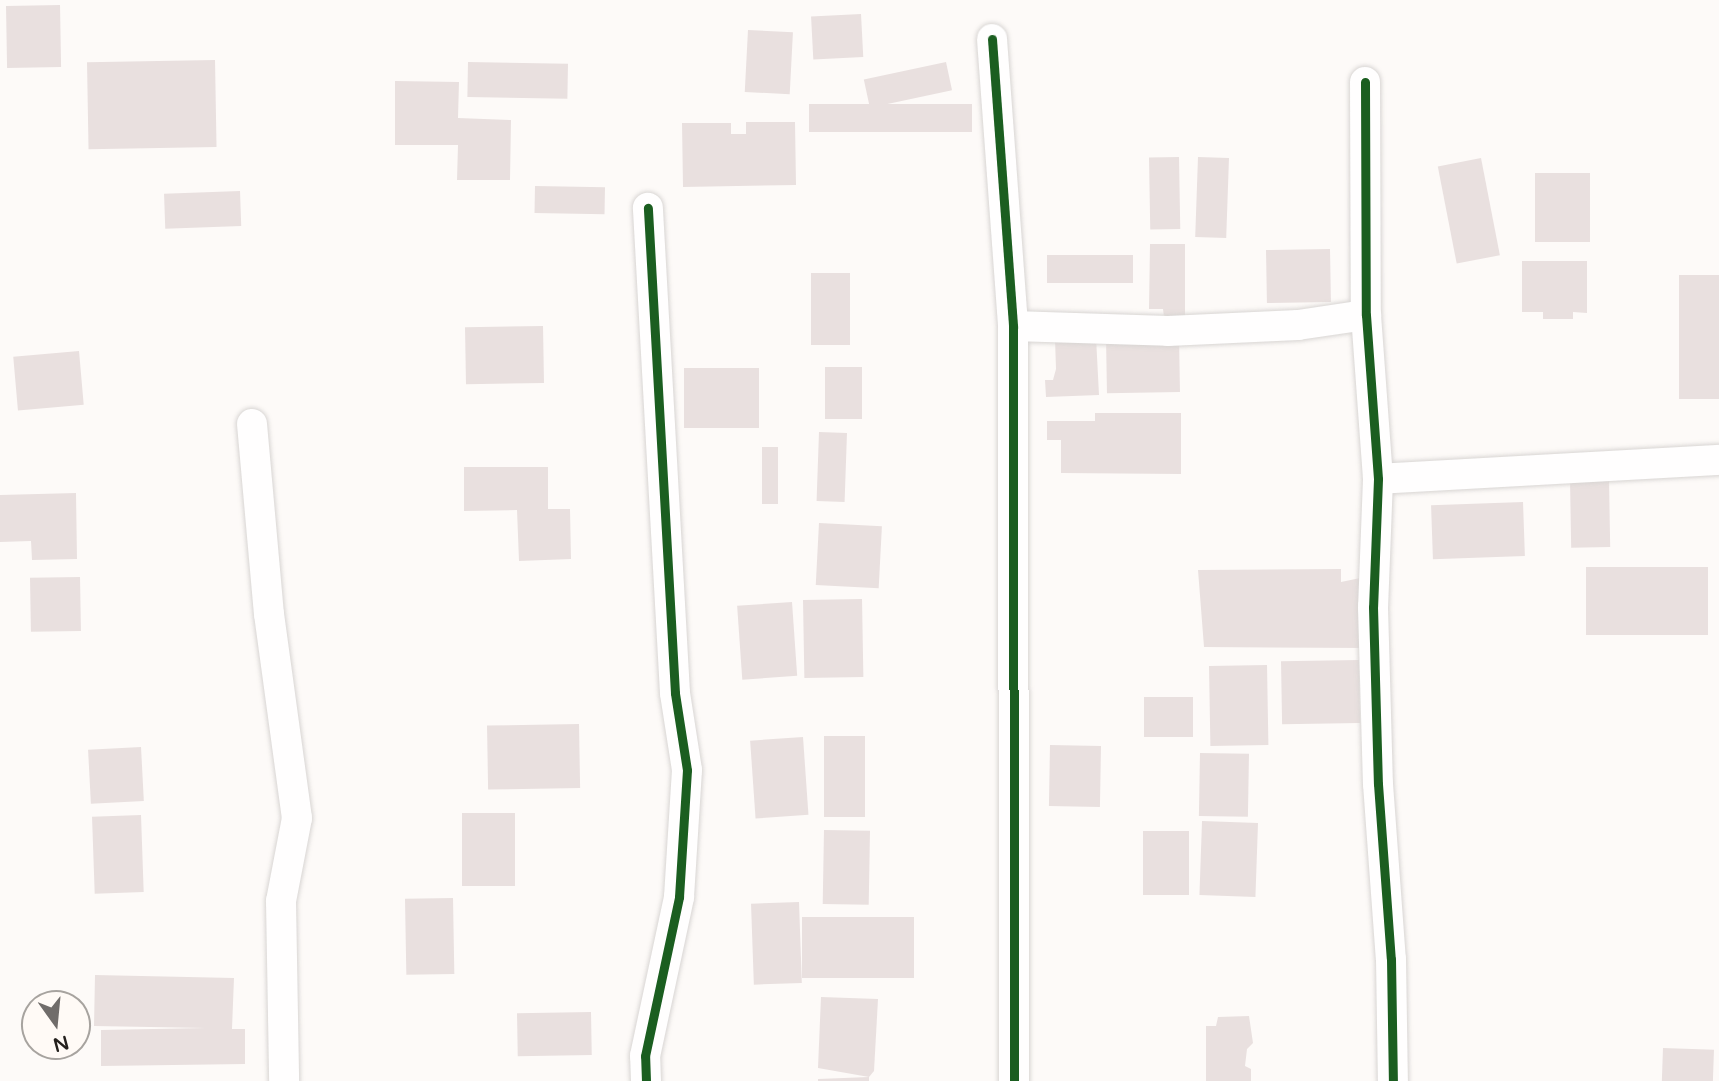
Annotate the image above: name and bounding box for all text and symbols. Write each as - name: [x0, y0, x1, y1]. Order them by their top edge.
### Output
- north arrow: [21, 990, 91, 1060]
- text: N: [51, 1031, 71, 1056]

